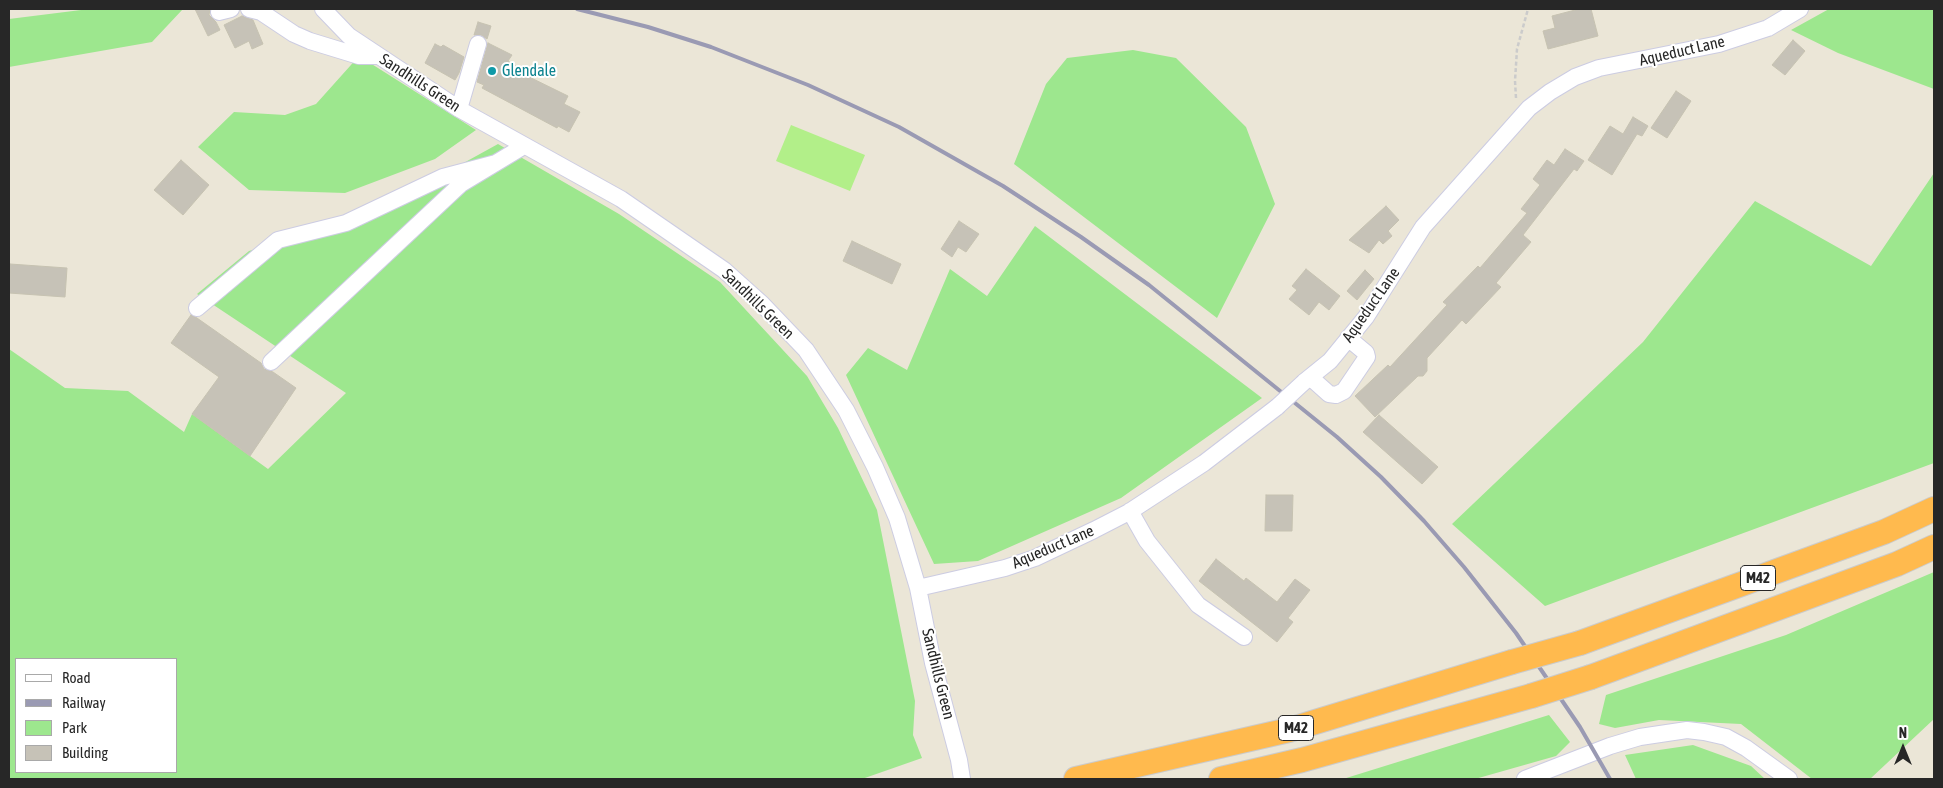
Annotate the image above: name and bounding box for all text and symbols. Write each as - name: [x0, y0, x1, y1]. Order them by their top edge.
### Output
- street label: Aqueduct Lane: [1637, 32, 1727, 70]
- street label: Sandhills Green: [376, 50, 464, 116]
- place label: Glendale: [502, 61, 556, 81]
- marker: Glendale: [486, 65, 498, 77]
- street label: Aqueduct Lane: [1338, 264, 1404, 346]
- street label: Sandhills Green: [718, 265, 798, 343]
- street label: Aqueduct Lane: [1009, 521, 1097, 573]
- road number: M42: [1740, 566, 1776, 590]
- street label: Sandhills Green: [917, 627, 959, 721]
- legend: [15, 658, 178, 773]
- text: Road: [62, 669, 91, 686]
- text: Railway: [62, 694, 106, 711]
- road number: M42: [1278, 716, 1314, 740]
- text: Park: [62, 719, 87, 736]
- north arrow: [1878, 723, 1928, 773]
- text: N: [1899, 725, 1907, 741]
- text: Building: [62, 744, 108, 761]

